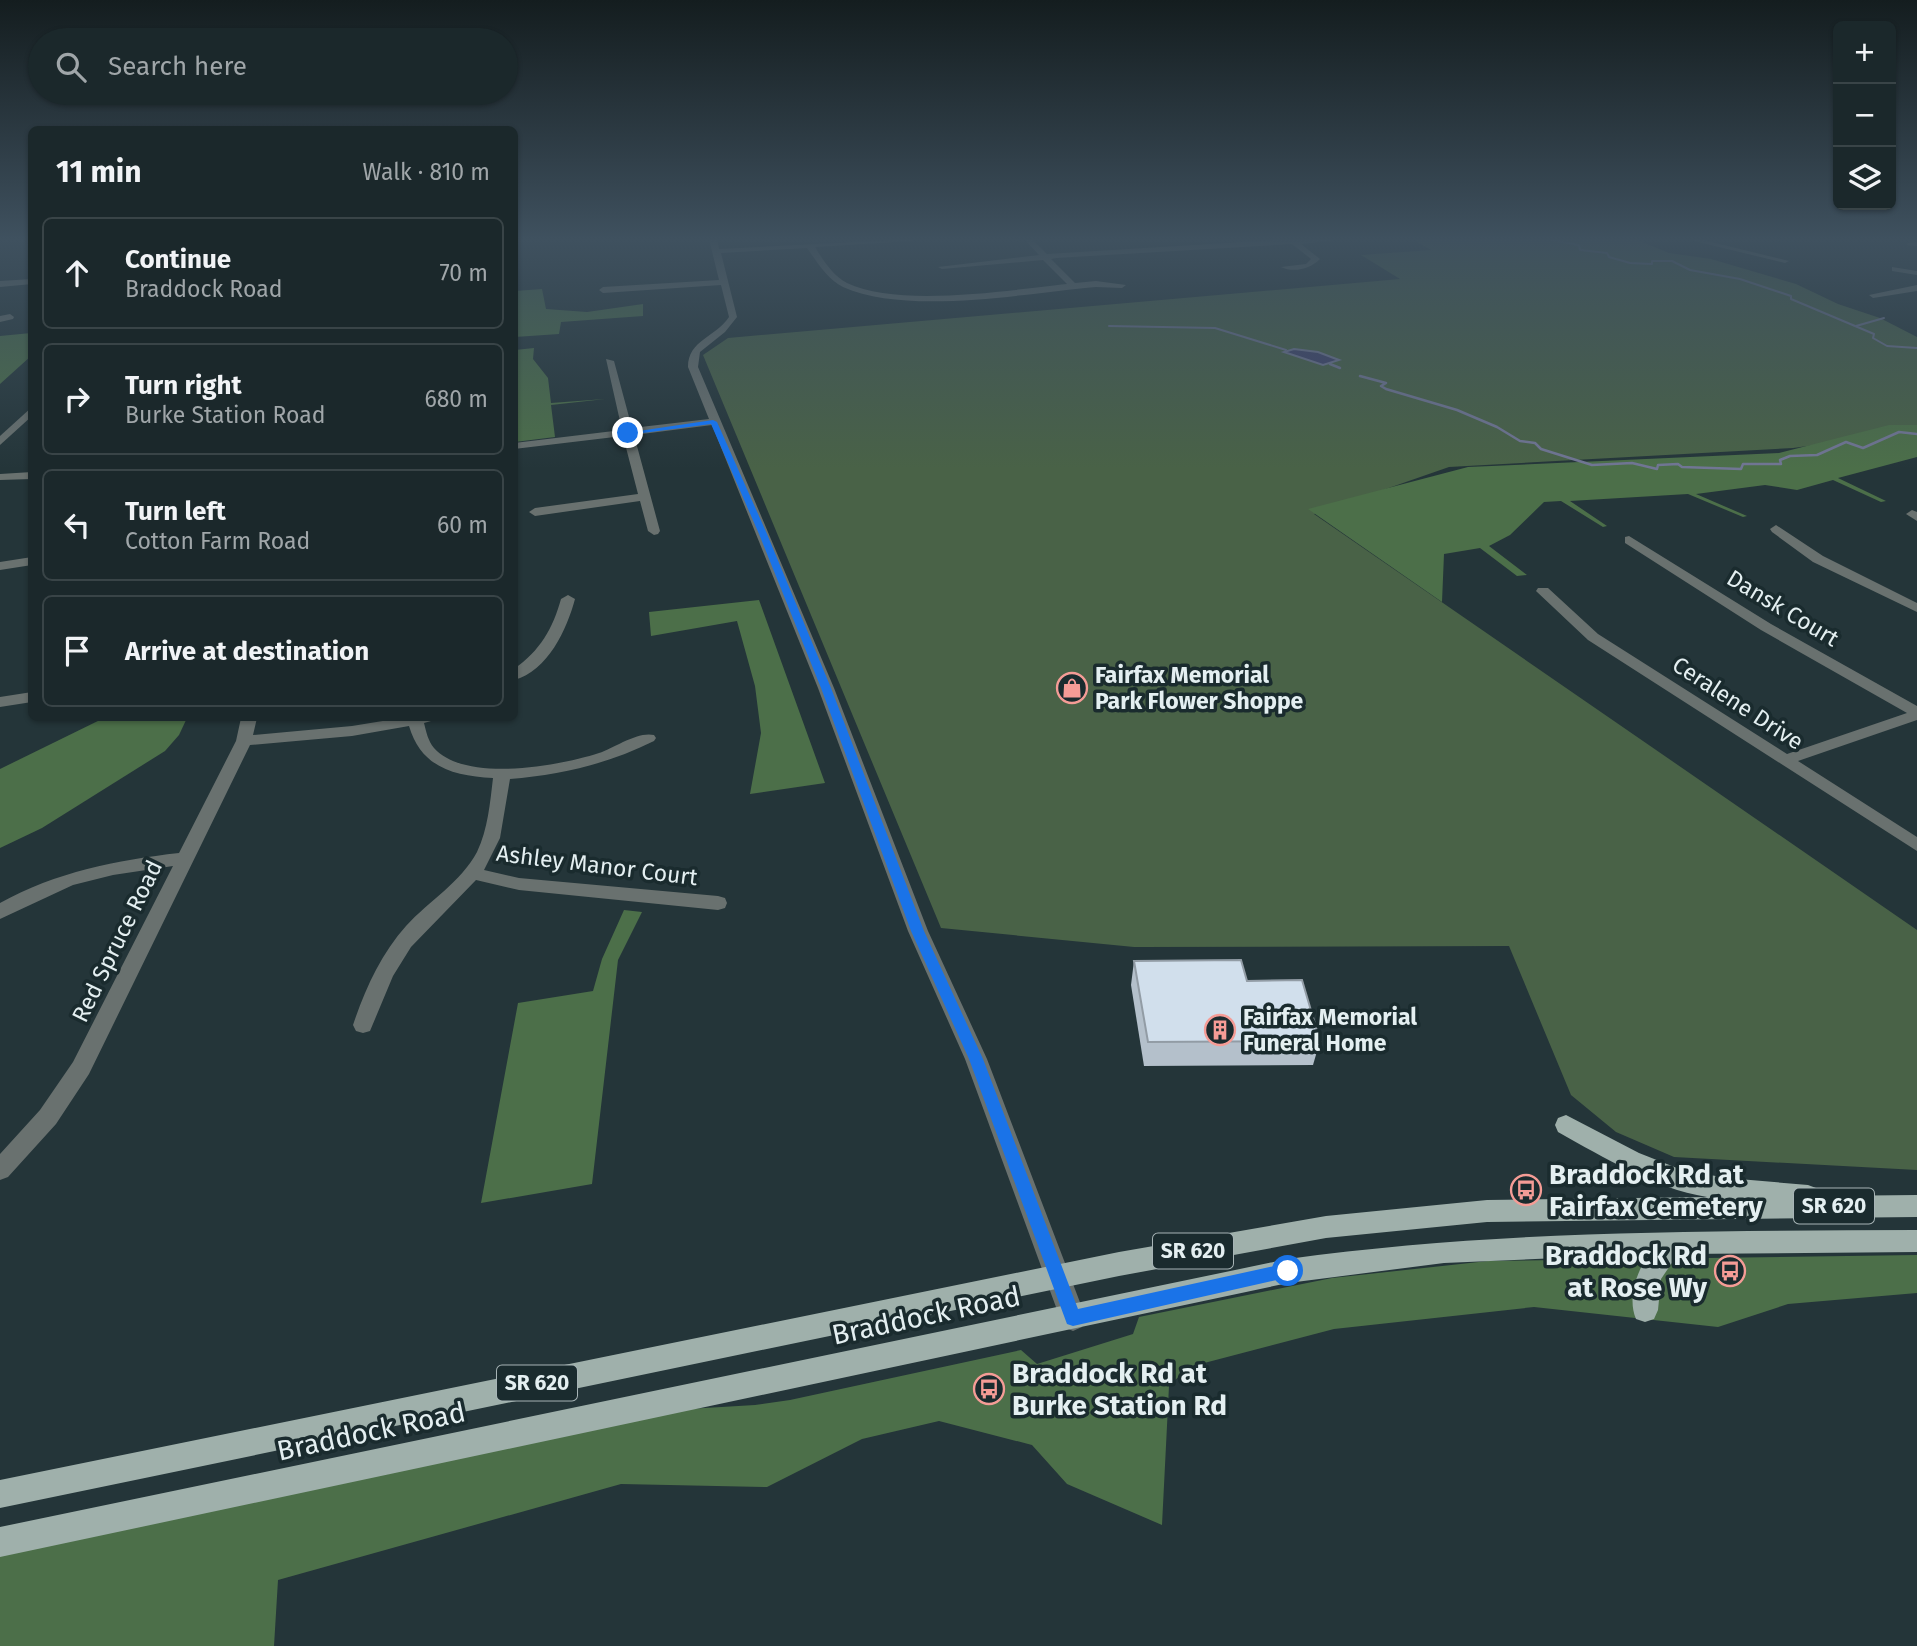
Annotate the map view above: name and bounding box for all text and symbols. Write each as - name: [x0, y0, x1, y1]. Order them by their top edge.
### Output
- map controls: [1833, 21, 1896, 210]
- button: +: [1833, 21, 1896, 84]
- search box: [28, 28, 518, 105]
- icon: search: [52, 48, 90, 86]
- text: Search here: [108, 51, 247, 82]
- button: −: [1833, 84, 1896, 147]
- button: layers: [1833, 147, 1896, 210]
- text: 11 min: [56, 154, 142, 190]
- text: Walk · 810 m: [363, 158, 490, 186]
- text: Continue: [125, 244, 231, 275]
- icon: ahead: [58, 254, 96, 292]
- text: 70 m: [439, 259, 488, 287]
- text: Braddock Road: [125, 275, 282, 303]
- text: Turn right: [125, 370, 242, 401]
- icon: right: [58, 380, 96, 418]
- text: 680 m: [424, 385, 488, 413]
- text: Burke Station Road: [125, 401, 325, 429]
- route end: [612, 417, 643, 448]
- text: Turn left: [125, 496, 226, 527]
- icon: left: [58, 506, 96, 544]
- text: 60 m: [437, 511, 488, 539]
- text: Cotton Farm Road: [125, 527, 310, 555]
- street label: Dansk Court: [1722, 564, 1845, 653]
- icon: arrive: [58, 632, 96, 670]
- text: Arrive at destination: [125, 636, 369, 667]
- street label: Ceralene Drive: [1667, 650, 1809, 756]
- place label: Fairfax Memorial Park Flower Shoppe: [1095, 661, 1304, 715]
- shop icon: Fairfax Memorial Park Flower Shoppe: [1055, 671, 1089, 705]
- street label: Ashley Manor Court: [495, 839, 700, 891]
- street label: Red Spruce Road: [66, 855, 168, 1027]
- place label: Fairfax Memorial Funeral Home: [1243, 1003, 1417, 1057]
- building icon: Fairfax Memorial Funeral Home: [1203, 1013, 1237, 1047]
- place label: Braddock Rd at Fairfax Cemetery: [1549, 1158, 1763, 1223]
- bus stop icon: Braddock Rd at Fairfax Cemetery: [1509, 1173, 1543, 1207]
- road number: SR 620: [1794, 1188, 1874, 1224]
- road number: SR 620: [1153, 1234, 1233, 1268]
- place label: Braddock Rd at Rose Wy: [1545, 1239, 1707, 1304]
- bus stop icon: Braddock Rd at Rose Wy: [1713, 1254, 1747, 1288]
- route start: [1272, 1255, 1303, 1286]
- street label: Braddock Road: [829, 1279, 1023, 1352]
- place label: Braddock Rd at Burke Station Rd: [1012, 1357, 1227, 1422]
- road number: SR 620: [497, 1366, 577, 1400]
- bus stop icon: Braddock Rd at Burke Station Rd: [972, 1372, 1006, 1406]
- street label: Braddock Road: [274, 1395, 468, 1468]

